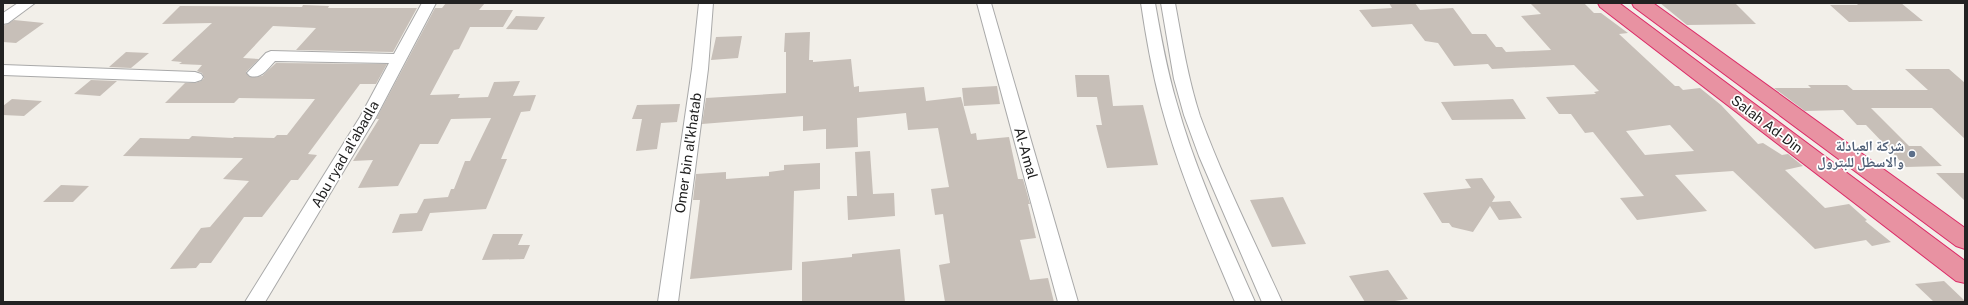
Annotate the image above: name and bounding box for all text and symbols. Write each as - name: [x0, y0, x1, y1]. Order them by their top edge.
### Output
- street label: Omer bin al'khatab: [672, 92, 704, 214]
- street label: Salah Ad-Din: [1728, 92, 1806, 156]
- street label: Abu ryad al'abadla: [308, 98, 382, 210]
- street label: Al-Amal: [1011, 125, 1041, 181]
- place label: شركة العبادلة والاسطل للبترول: [1817, 138, 1904, 171]
- marker: شركة العبادلة والاسطل للبترول: [1907, 149, 1917, 159]

